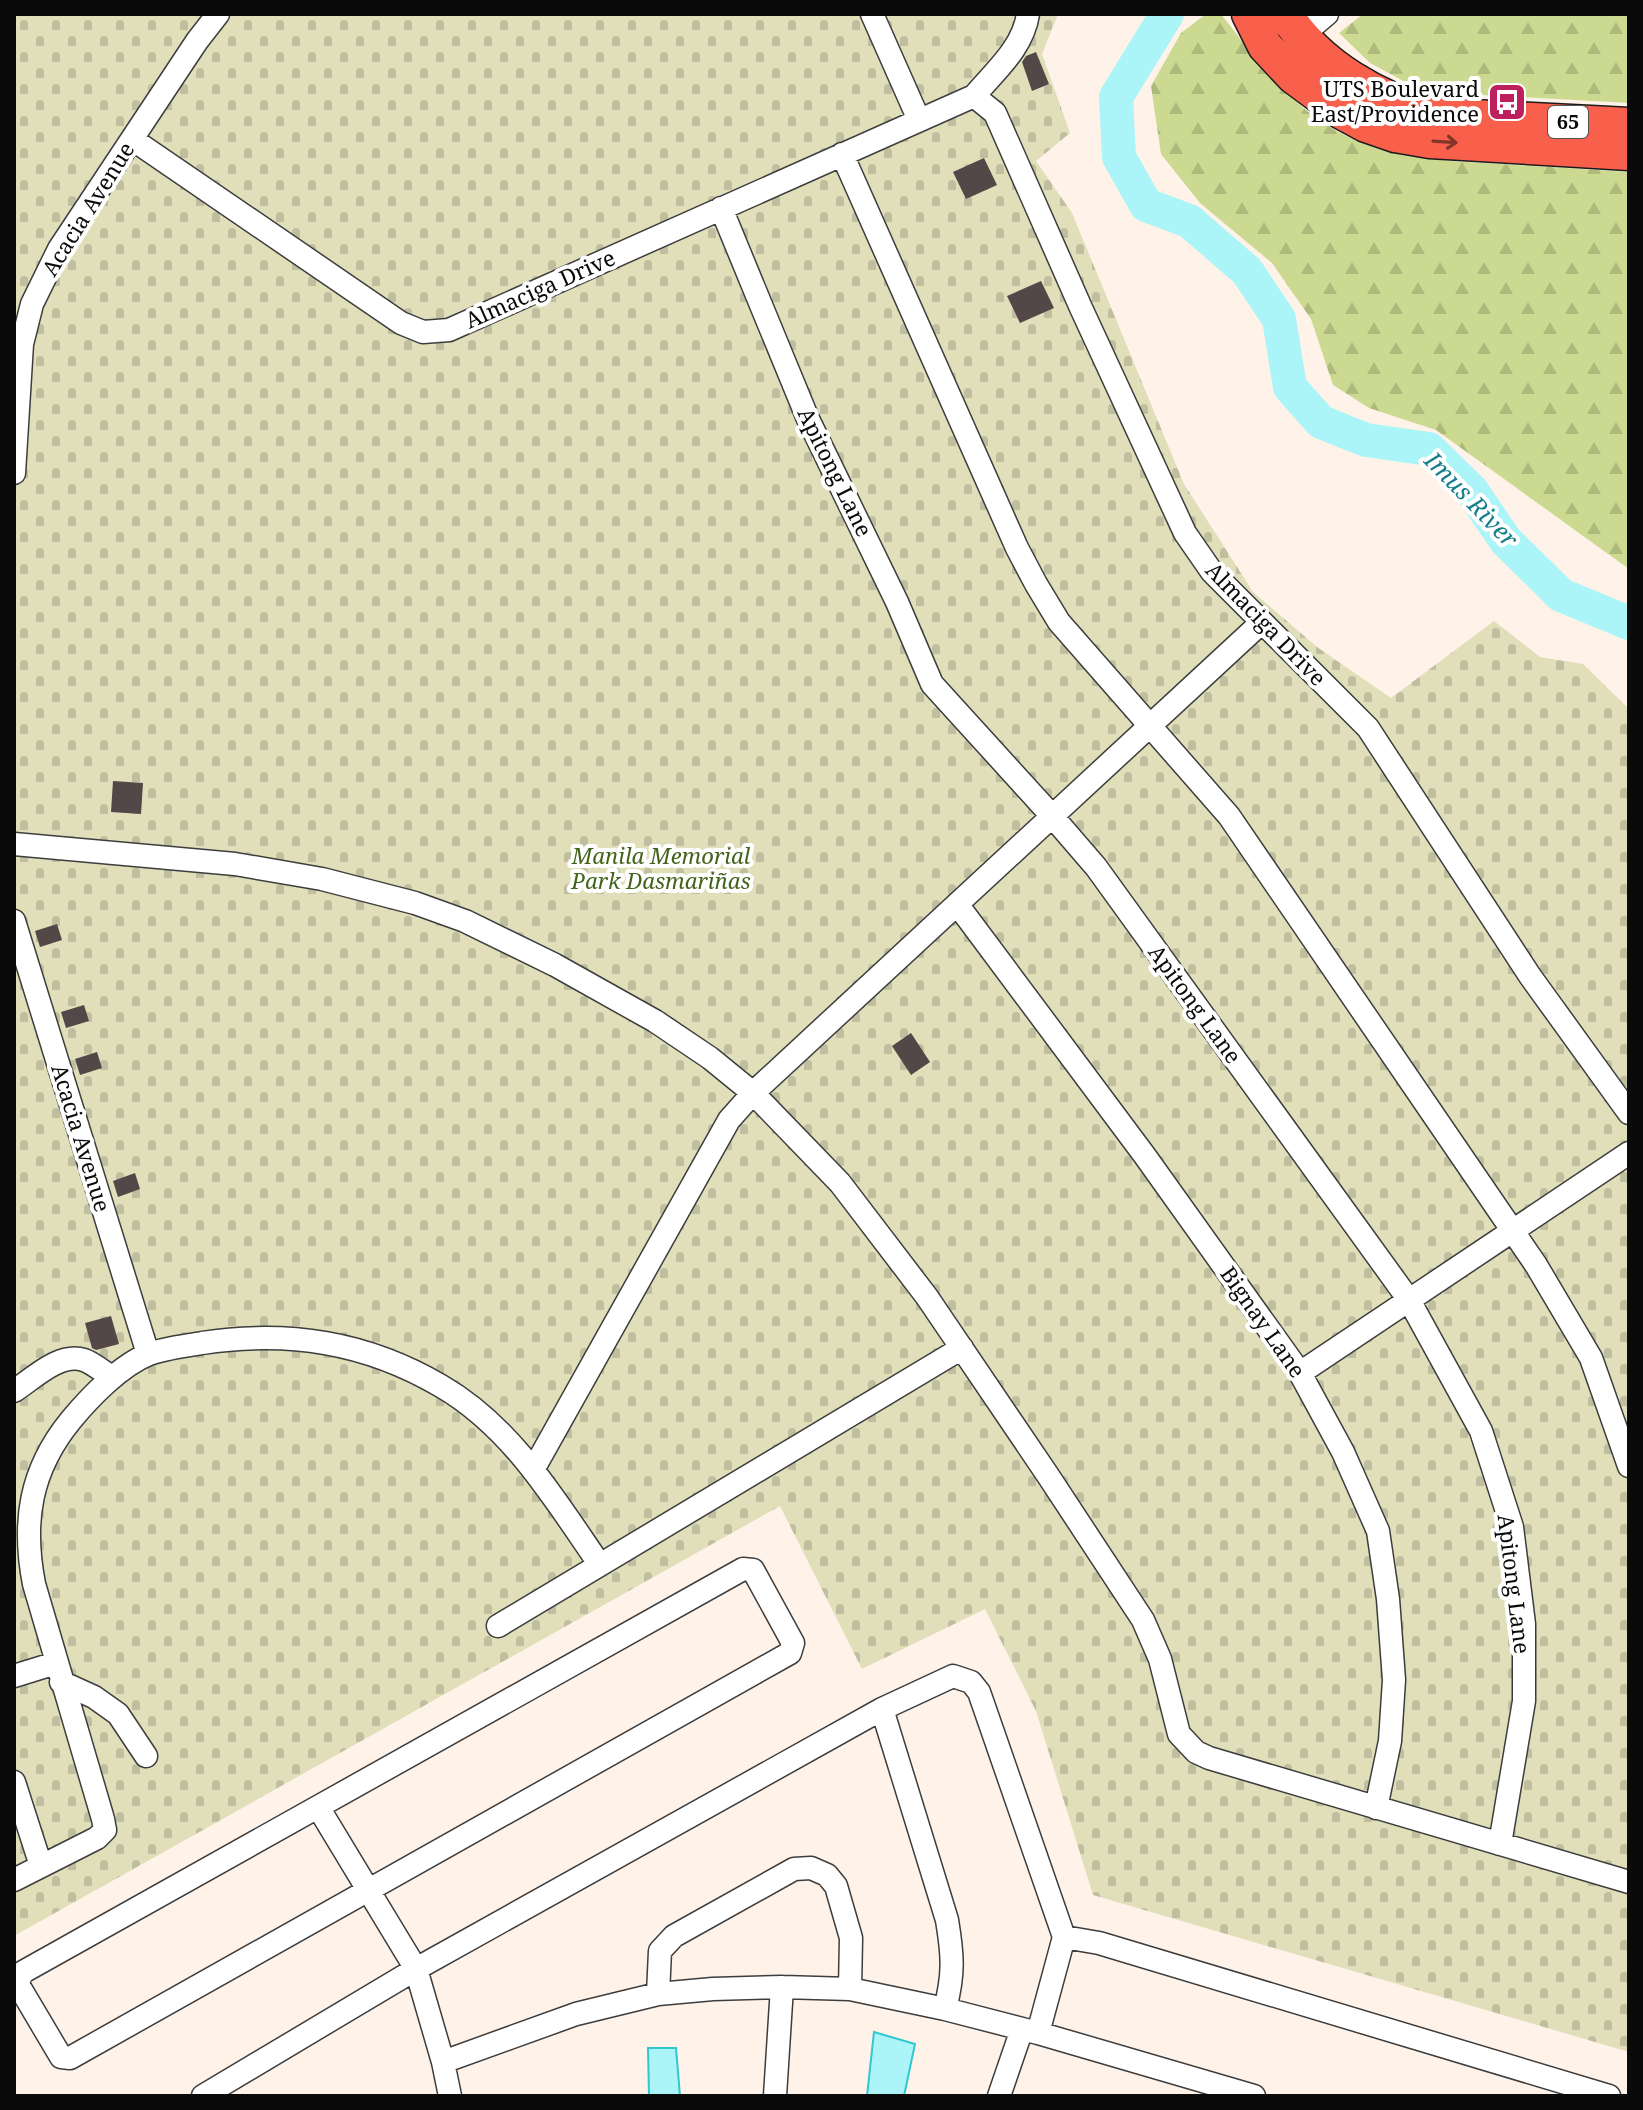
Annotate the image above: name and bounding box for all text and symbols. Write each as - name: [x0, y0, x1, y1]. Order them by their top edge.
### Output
- place label: UTS Boulevard East/Providence: [1311, 73, 1479, 128]
- bus stop icon: UTS Boulevard East/Providence: [1486, 81, 1528, 123]
- road number: 65: [1548, 106, 1588, 138]
- one-way arrow: [1431, 135, 1458, 150]
- street label: Acacia Avenue: [34, 136, 140, 281]
- street label: Almaciga Drive: [460, 242, 619, 335]
- street label: Apitong Lane: [792, 402, 880, 541]
- water label: Imus River: [1417, 443, 1527, 555]
- street label: Almaciga Drive: [1200, 555, 1334, 692]
- park label: Manila Memorial Park Dasmariñas: [570, 840, 751, 895]
- street label: Apitong Lane: [1142, 938, 1249, 1069]
- street label: Acacia Avenue: [45, 1060, 119, 1215]
- street label: Bignay Lane: [1214, 1260, 1313, 1383]
- street label: Apitong Lane: [1492, 1512, 1538, 1655]

